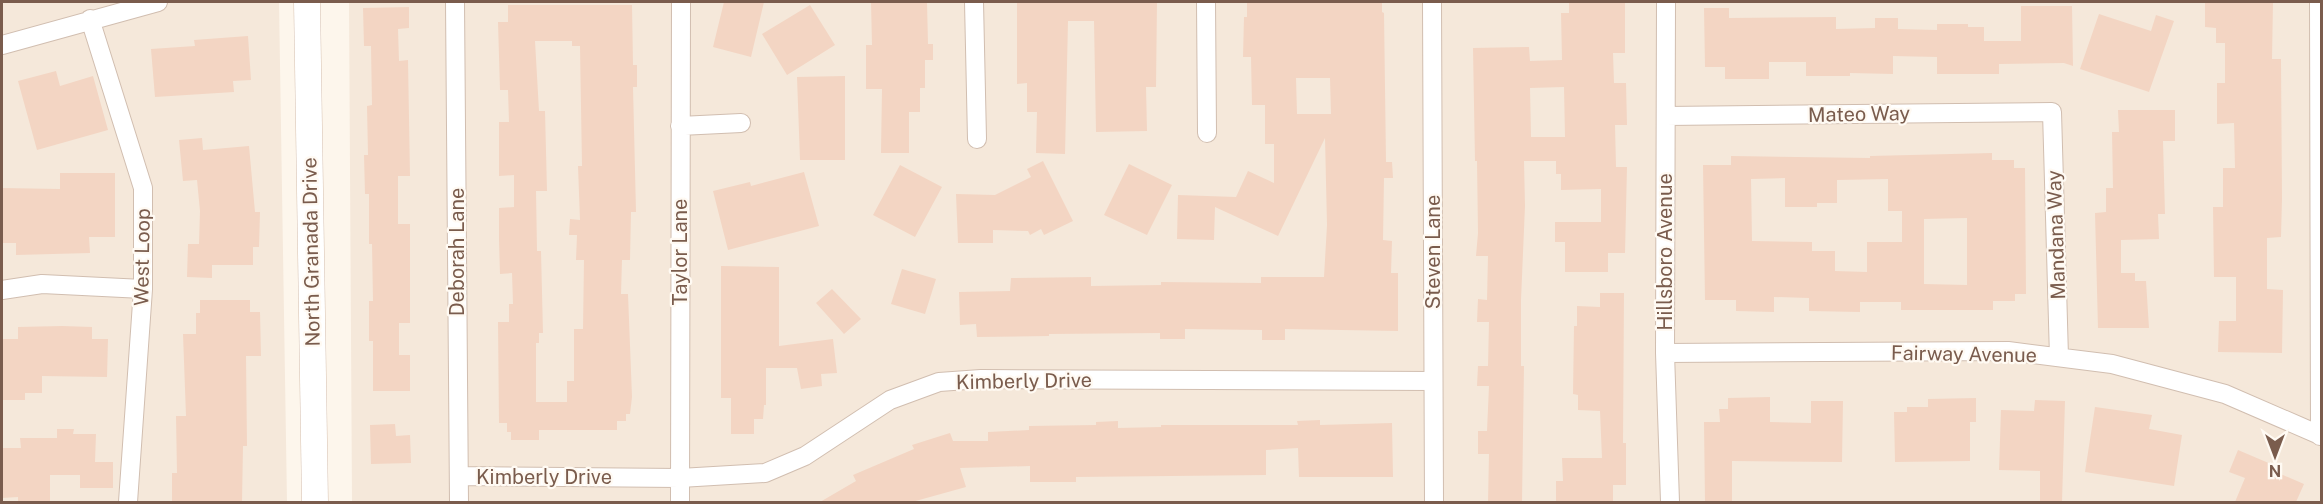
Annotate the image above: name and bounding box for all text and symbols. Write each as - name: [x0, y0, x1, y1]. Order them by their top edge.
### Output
- street label: Mateo Way: [1808, 101, 1911, 127]
- street label: North Granada Drive: [297, 157, 325, 347]
- street label: Mandana Way: [2042, 169, 2070, 300]
- street label: Hillsboro Avenue: [1653, 173, 1677, 331]
- street label: Deborah Lane: [445, 188, 469, 316]
- street label: Steven Lane: [1421, 195, 1445, 309]
- street label: Taylor Lane: [668, 199, 692, 305]
- street label: West Loop: [129, 208, 155, 306]
- street label: Fairway Avenue: [1891, 341, 2037, 367]
- street label: Kimberly Drive: [956, 368, 1092, 394]
- north arrow: [2245, 426, 2305, 486]
- text: N: [2269, 461, 2281, 480]
- street label: Kimberly Drive: [476, 465, 612, 489]

